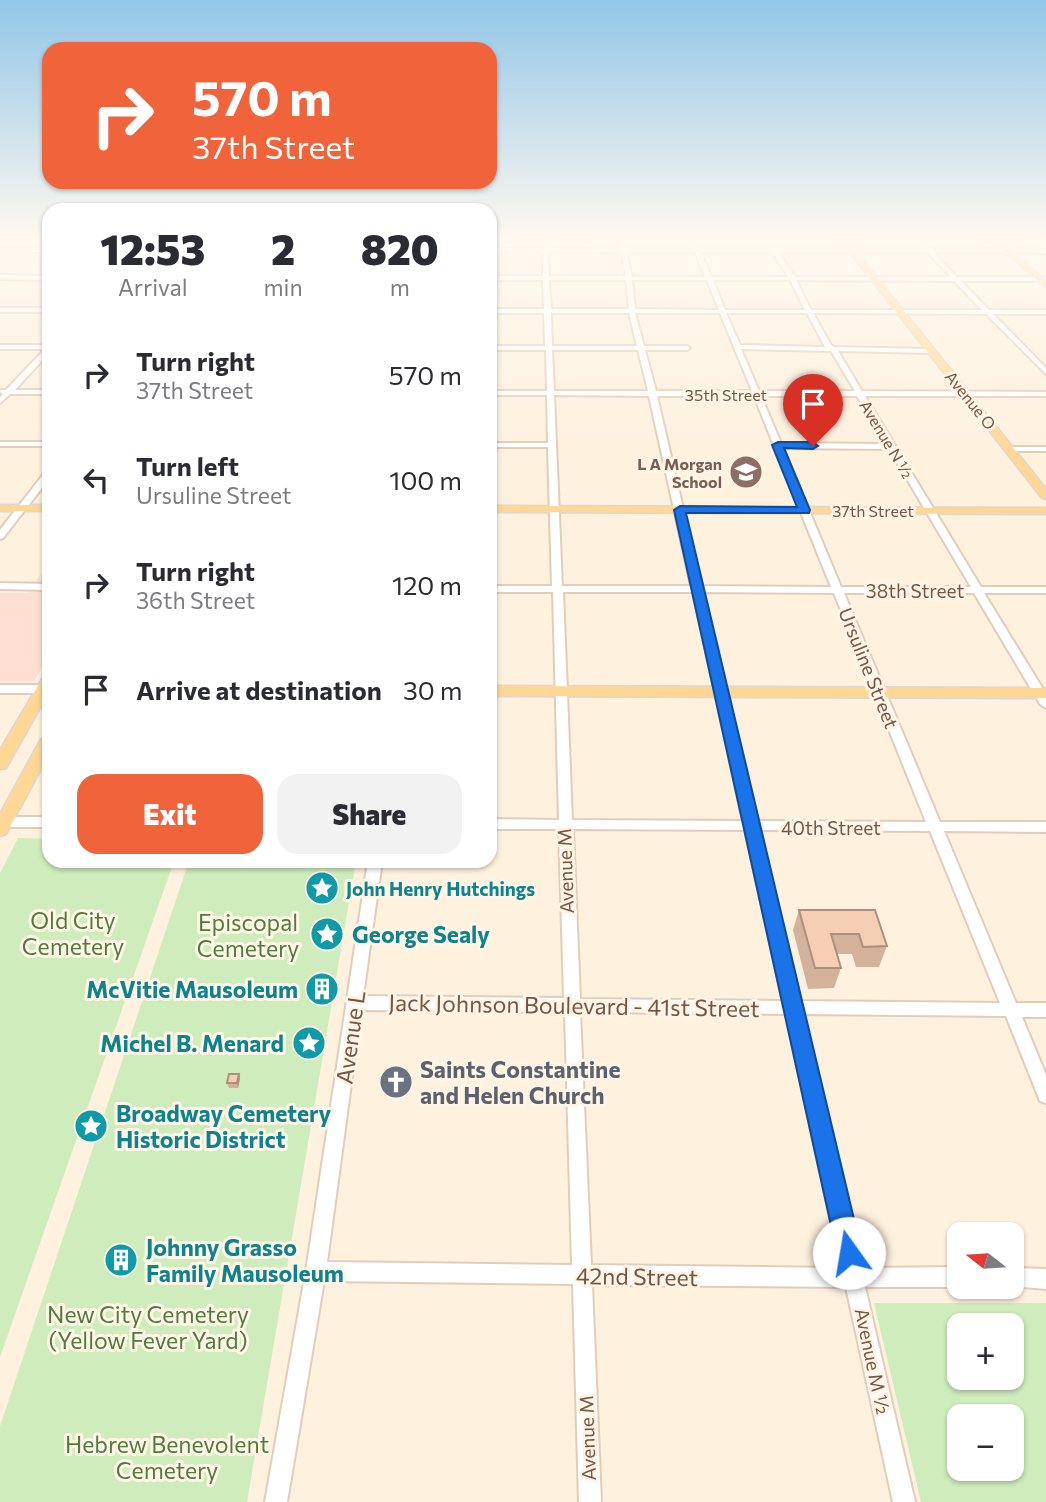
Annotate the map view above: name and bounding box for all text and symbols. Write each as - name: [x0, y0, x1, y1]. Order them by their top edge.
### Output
- text: 570 m: [192, 66, 332, 126]
- icon: right: [77, 70, 168, 161]
- text: 37th Street: [192, 126, 355, 166]
- text: 12:53: [100, 222, 205, 274]
- text: 2: [271, 222, 295, 274]
- text: 820: [361, 222, 439, 274]
- text: Arrival: [118, 273, 188, 301]
- text: min: [263, 273, 303, 301]
- text: m: [390, 273, 410, 301]
- text: Turn right: [136, 345, 255, 376]
- icon: right: [77, 356, 115, 394]
- text: 570 m: [389, 359, 462, 390]
- street label: Avenue O: [942, 367, 1000, 433]
- pin: [783, 374, 843, 446]
- text: 37th Street: [136, 376, 253, 404]
- street label: 35th Street: [685, 385, 768, 404]
- icon: arrive: [794, 385, 832, 423]
- street label: Avenue N ½: [856, 397, 918, 481]
- text: Turn left: [136, 450, 239, 481]
- school or university icon: L A Morgan School: [727, 453, 765, 491]
- place label: L A Morgan School: [637, 454, 722, 491]
- icon: left: [77, 461, 115, 499]
- text: 100 m: [389, 464, 462, 495]
- text: Ursuline Street: [136, 481, 291, 509]
- street label: 37th Street: [832, 501, 914, 520]
- text: Turn right: [136, 555, 255, 586]
- icon: right: [77, 566, 115, 604]
- text: 120 m: [392, 569, 462, 600]
- street label: 38th Street: [866, 579, 964, 602]
- text: 36th Street: [136, 586, 255, 614]
- street label: Ursuline Street: [834, 604, 904, 732]
- icon: arrive: [77, 671, 115, 709]
- text: Arrive at destination: [136, 674, 382, 705]
- text: 30 m: [403, 674, 462, 705]
- button: Exit: [77, 774, 263, 854]
- button: Share: [277, 774, 462, 854]
- street label: 40th Street: [781, 816, 881, 839]
- street label: Avenue M: [552, 828, 578, 914]
- place icon: John Henry Hutchings: [303, 869, 341, 907]
- place label: John Henry Hutchings: [346, 877, 535, 900]
- park label: Old City Cemetery: [22, 906, 124, 960]
- park label: Episcopal Cemetery: [197, 908, 299, 962]
- place icon: George Sealy: [308, 915, 346, 953]
- place label: George Sealy: [352, 920, 490, 948]
- building icon: McVitie Mausoleum: [303, 970, 341, 1008]
- place label: McVitie Mausoleum: [86, 975, 298, 1003]
- street label: Avenue L: [330, 988, 370, 1086]
- street label: Jack Johnson Boulevard - 41st Street: [388, 988, 760, 1022]
- place icon: Michel B. Menard: [290, 1024, 328, 1062]
- place label: Michel B. Menard: [100, 1029, 284, 1057]
- place label: Saints Constantine and Helen Church: [420, 1055, 621, 1109]
- church icon: Saints Constantine and Helen Church: [377, 1063, 415, 1101]
- place label: Broadway Cemetery Historic District: [116, 1099, 332, 1153]
- place icon: Broadway Cemetery Historic District: [72, 1107, 110, 1145]
- position arrow: [812, 1216, 886, 1290]
- north arrow: [947, 1222, 1024, 1298]
- map controls: [947, 1222, 1024, 1481]
- place label: Johnny Grasso Family Mausoleum: [146, 1233, 344, 1287]
- building icon: Johnny Grasso Family Mausoleum: [102, 1241, 140, 1279]
- street label: 42nd Street: [576, 1261, 698, 1291]
- park label: New City Cemetery (Yellow Fever Yard): [47, 1300, 249, 1354]
- street label: Avenue M ½: [851, 1306, 895, 1416]
- button: +: [947, 1313, 1024, 1390]
- street label: Avenue M: [574, 1395, 600, 1481]
- button: −: [947, 1404, 1024, 1481]
- park label: Hebrew Benevolent Cemetery: [65, 1430, 269, 1484]

